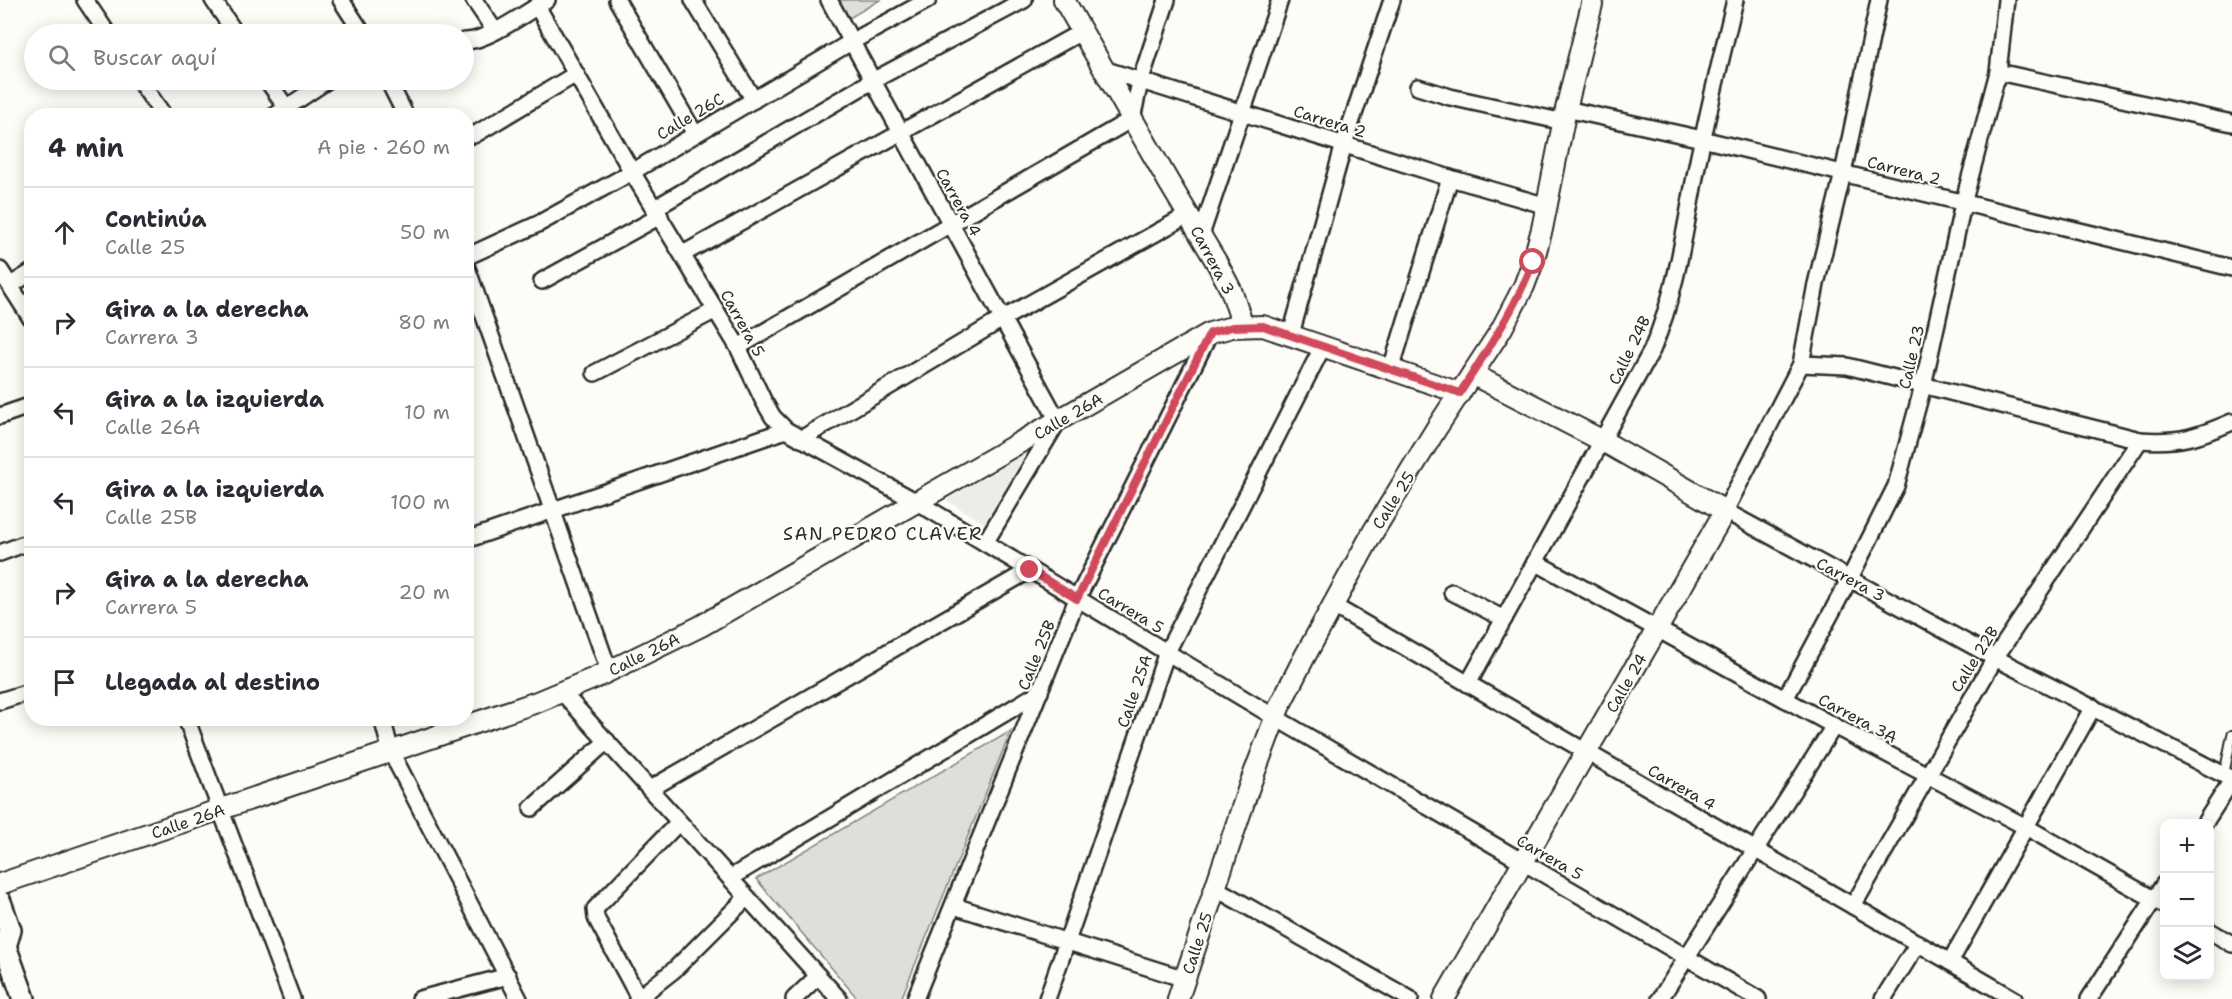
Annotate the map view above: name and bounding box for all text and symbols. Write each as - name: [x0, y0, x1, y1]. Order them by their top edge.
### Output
- search box: [24, 24, 474, 90]
- icon: search: [45, 41, 78, 74]
- text: Buscar aquí: [93, 43, 216, 72]
- street label: Calle 26C: [653, 88, 728, 145]
- street label: Carrera 2: [1291, 100, 1369, 142]
- text: 4 min: [48, 130, 124, 165]
- text: A pie · 260 m: [317, 134, 450, 160]
- street label: Carrera 2: [1865, 151, 1943, 190]
- street label: Carrera 4: [931, 164, 986, 240]
- text: Continúa: [105, 205, 207, 234]
- icon: ahead: [48, 216, 81, 249]
- text: 50 m: [400, 219, 450, 245]
- street label: Carrera 3: [1186, 222, 1239, 298]
- text: Calle 25: [105, 234, 185, 260]
- route start: [1519, 248, 1545, 274]
- street label: Carrera 5: [716, 286, 770, 360]
- text: Gira a la derecha: [105, 295, 309, 324]
- icon: right: [48, 306, 81, 339]
- text: 80 m: [398, 309, 450, 335]
- street label: Calle 24B: [1604, 312, 1655, 388]
- street label: Calle 23: [1894, 323, 1929, 391]
- text: Carrera 3: [105, 324, 199, 350]
- text: Gira a la izquierda: [105, 385, 324, 414]
- street label: Calle 26A: [1030, 388, 1107, 445]
- icon: left: [48, 396, 81, 429]
- text: 10 m: [404, 399, 450, 425]
- text: Calle 26A: [105, 414, 201, 440]
- street label: Calle 25: [1368, 467, 1419, 533]
- text: Gira a la izquierda: [105, 475, 324, 504]
- icon: left: [48, 486, 81, 519]
- text: 100 m: [390, 489, 450, 515]
- text: Calle 25B: [105, 504, 197, 530]
- district label: SAN PEDRO CLAVER: [783, 522, 983, 546]
- street label: Carrera 3: [1813, 553, 1889, 606]
- route end: [1016, 556, 1042, 582]
- text: Gira a la derecha: [105, 565, 309, 594]
- icon: right: [48, 576, 81, 609]
- text: 20 m: [399, 579, 450, 605]
- street label: Carrera 5: [1094, 582, 1168, 638]
- text: Carrera 5: [105, 594, 197, 620]
- street label: Calle 25B: [1013, 617, 1060, 693]
- street label: Calle 22B: [1946, 622, 2003, 696]
- street label: Calle 26A: [605, 628, 683, 681]
- street label: Calle 24: [1601, 650, 1652, 717]
- street label: Calle 25A: [1112, 652, 1157, 730]
- icon: arrive: [48, 666, 81, 699]
- text: Llegada al destino: [105, 668, 320, 697]
- street label: Carrera 3A: [1815, 689, 1901, 748]
- street label: Carrera 4: [1644, 760, 1719, 815]
- street label: Calle 26A: [149, 799, 228, 844]
- map controls: [2160, 819, 2214, 981]
- button: +: [2160, 819, 2214, 873]
- street label: Carrera 5: [1513, 830, 1587, 885]
- button: −: [2160, 873, 2214, 927]
- street label: Calle 25: [1178, 909, 1217, 977]
- button: layers: [2160, 927, 2214, 981]

